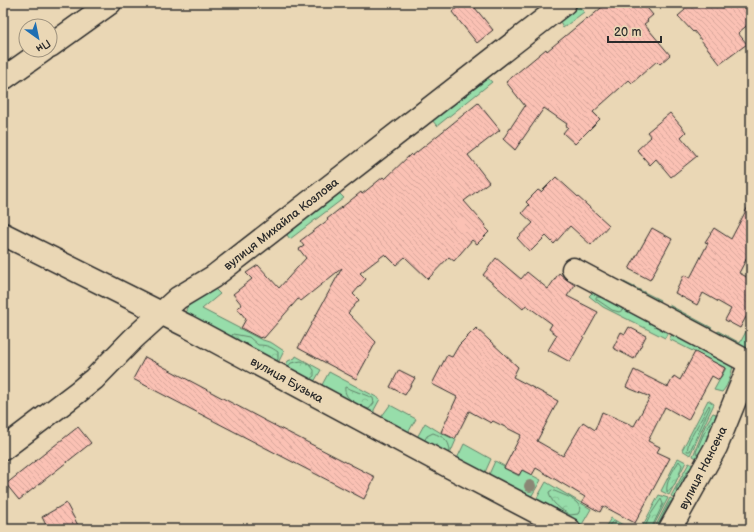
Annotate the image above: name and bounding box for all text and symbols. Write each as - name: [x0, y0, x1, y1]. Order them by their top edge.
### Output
- north arrow: [18, 18, 58, 58]
- scale bar: [608, 18, 661, 44]
- text: 20 m: [614, 25, 641, 40]
- text: Пн: [33, 37, 53, 55]
- street label: вулиця Михайла Козлова: [221, 175, 342, 274]
- street label: вулиця Бузька: [248, 354, 326, 407]
- street label: вулиця Нансена: [676, 424, 731, 512]

